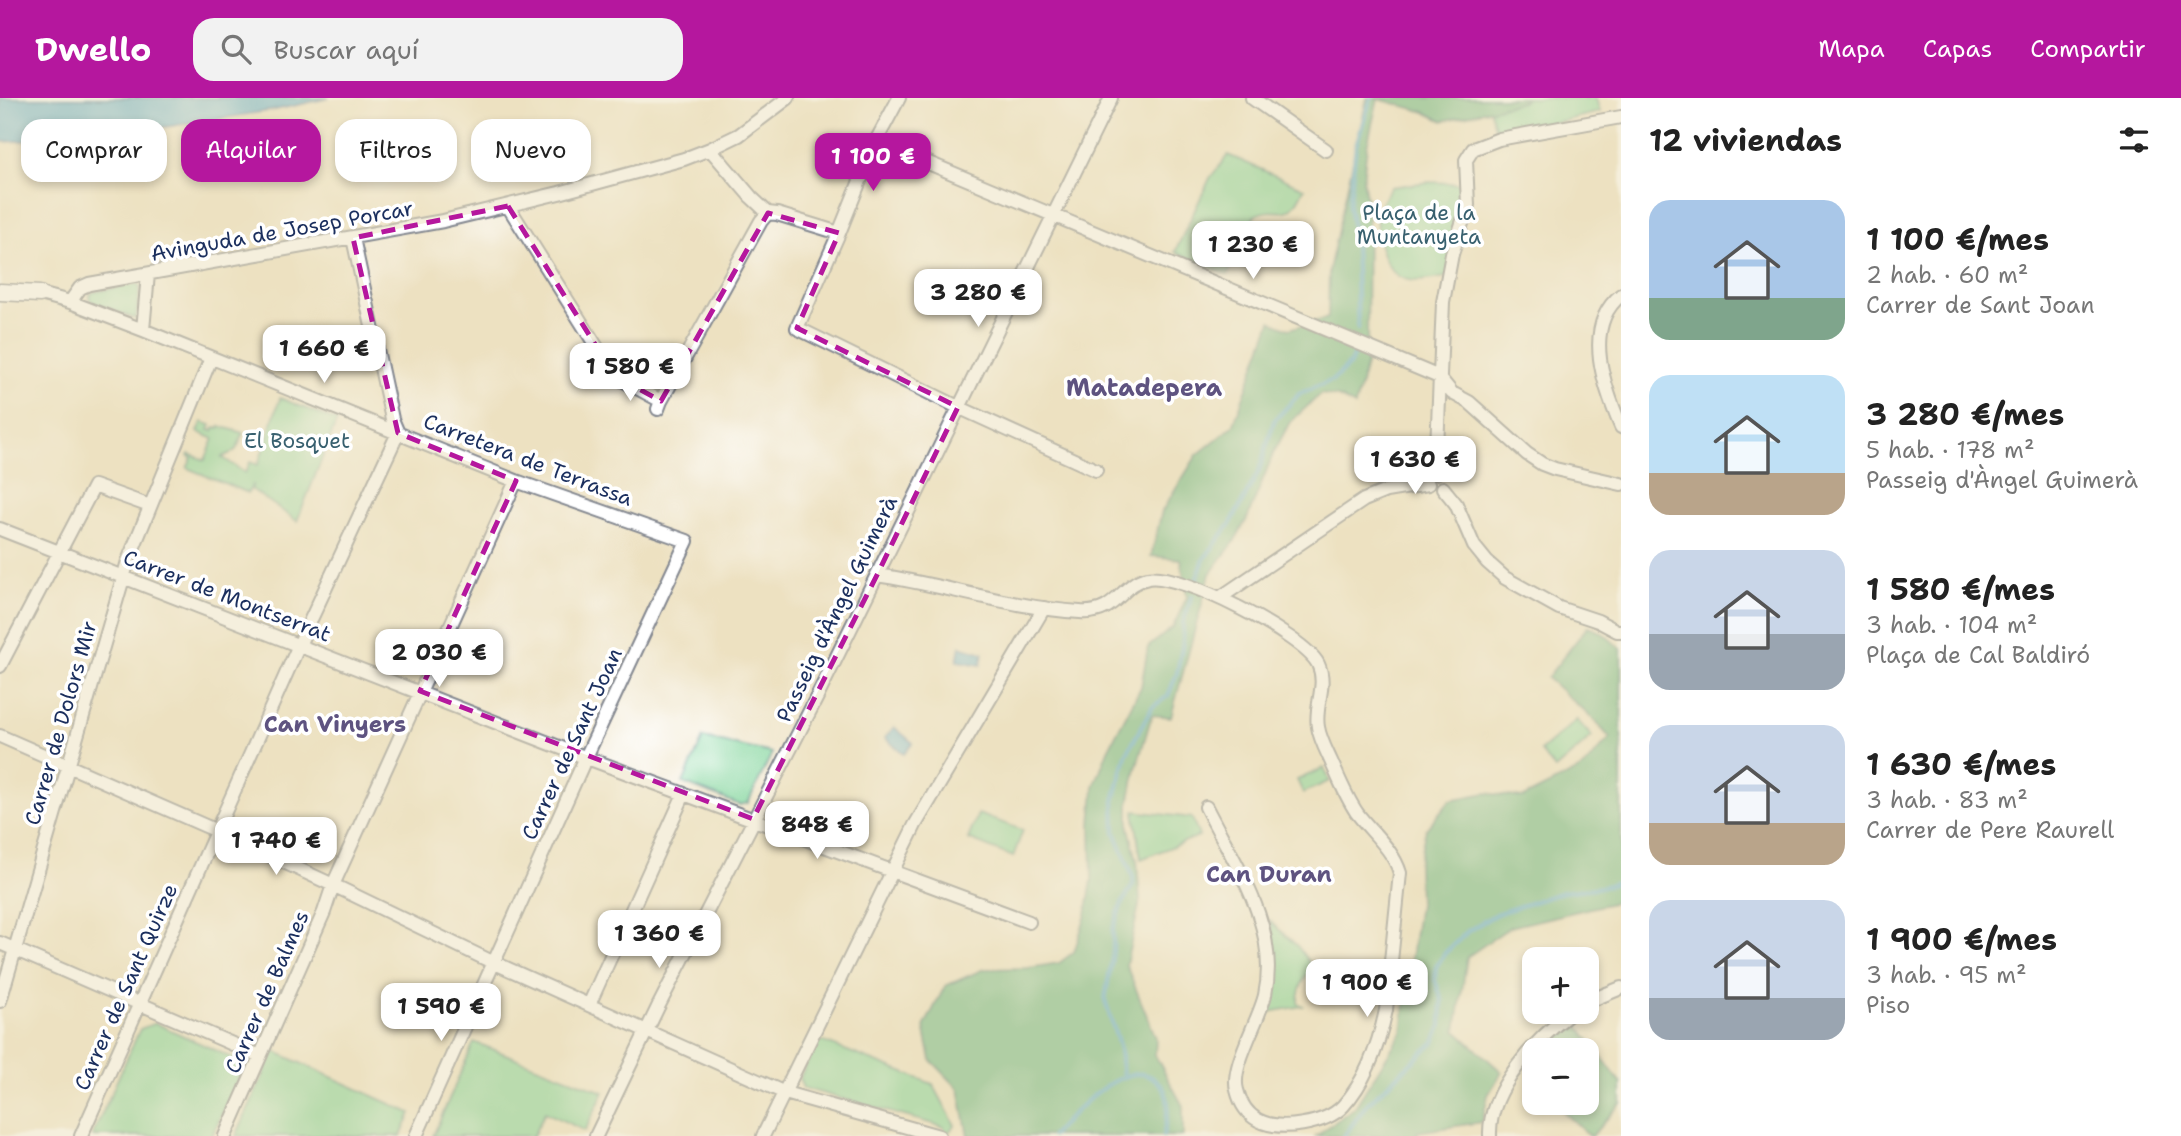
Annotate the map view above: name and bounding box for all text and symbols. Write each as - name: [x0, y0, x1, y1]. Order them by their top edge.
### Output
- search box: [193, 18, 683, 81]
- text: Dwello: [35, 27, 151, 72]
- icon: search: [217, 30, 255, 68]
- text: Buscar aquí: [273, 32, 419, 67]
- text: Mapa: [1818, 33, 1885, 65]
- text: Capas: [1923, 33, 1992, 65]
- text: Compartir: [2030, 33, 2146, 65]
- chip: Comprar: [21, 119, 167, 182]
- chip: Alquilar: [181, 119, 321, 182]
- chip: Filtros: [335, 119, 457, 182]
- chip: Nuevo: [471, 119, 591, 182]
- text: 12 viviendas: [1649, 120, 1842, 161]
- icon: filters: [2115, 121, 2153, 159]
- pin: 1 100 €: [808, 134, 938, 193]
- text: 1 100 €: [831, 141, 915, 171]
- street label: Avinguda de Josep Porcar: [149, 194, 416, 268]
- park label: Plaça de la Muntanyeta: [1357, 199, 1481, 251]
- text: 1 100 €/mes: [1866, 219, 2049, 260]
- pin: 1 230 €: [1188, 222, 1318, 281]
- icon: home: [1705, 228, 1789, 312]
- text: 1 230 €: [1208, 229, 1298, 259]
- text: 2 hab. · 60 m²: [1866, 260, 2028, 290]
- pin: 3 280 €: [913, 270, 1043, 329]
- text: 3 280 €: [930, 277, 1026, 307]
- text: Carrer de Sant Joan: [1866, 290, 2094, 320]
- pin: 1 660 €: [259, 326, 389, 385]
- text: 1 660 €: [279, 333, 369, 363]
- pin: 1 580 €: [565, 344, 695, 403]
- text: 1 580 €: [586, 351, 674, 381]
- district label: Matadepera: [1066, 372, 1223, 404]
- text: 3 280 €/mes: [1866, 394, 2064, 435]
- icon: home: [1705, 403, 1789, 487]
- street label: Carretera de Terrassa: [419, 407, 637, 513]
- park label: El Bosquet: [244, 427, 350, 455]
- text: 5 hab. · 178 m²: [1866, 435, 2035, 465]
- pin: 1 630 €: [1350, 436, 1480, 496]
- text: 1 630 €: [1370, 444, 1460, 474]
- text: Passeig d'Àngel Guimerà: [1866, 465, 2138, 495]
- street label: Passeig d'Àngel Guimerà: [769, 491, 904, 727]
- street label: Carrer de Montserrat: [119, 543, 335, 649]
- text: 1 580 €/mes: [1866, 569, 2055, 610]
- icon: home: [1705, 578, 1789, 662]
- text: 3 hab. · 104 m²: [1866, 610, 2037, 640]
- street label: Carrer de Dolors Mir: [18, 618, 104, 828]
- pin: 2 030 €: [374, 630, 504, 689]
- text: 2 030 €: [391, 637, 487, 667]
- text: Plaça de Cal Baldiró: [1866, 640, 2090, 670]
- street label: Carrer de Sant Joan: [515, 643, 629, 844]
- district label: Can Vinyers: [264, 709, 406, 739]
- text: 1 630 €/mes: [1866, 744, 2056, 785]
- icon: home: [1705, 753, 1789, 837]
- text: 3 hab. · 83 m²: [1866, 785, 2028, 815]
- pin: 848 €: [768, 802, 866, 861]
- text: 848 €: [781, 809, 853, 839]
- text: Carrer de Pere Raurell: [1866, 815, 2114, 845]
- pin: 1 740 €: [211, 818, 341, 877]
- text: 1 740 €: [231, 825, 321, 855]
- district label: Can Duran: [1206, 859, 1332, 889]
- street label: Carrer de Sant Quirze: [68, 879, 184, 1095]
- street label: Carrer de Balmes: [218, 906, 316, 1078]
- pin: 1 360 €: [594, 910, 724, 970]
- text: 1 360 €: [614, 918, 704, 948]
- text: 1 900 €/mes: [1866, 919, 2057, 960]
- icon: home: [1705, 928, 1789, 1012]
- map controls: [1522, 947, 1599, 1115]
- button: +: [1522, 947, 1599, 1024]
- pin: 1 900 €: [1302, 960, 1432, 1019]
- text: 3 hab. · 95 m²: [1866, 960, 2027, 990]
- text: 1 900 €: [1322, 967, 1412, 997]
- pin: 1 590 €: [376, 984, 506, 1043]
- text: Piso: [1866, 990, 1910, 1020]
- text: 1 590 €: [397, 991, 485, 1021]
- button: −: [1522, 1038, 1599, 1115]

